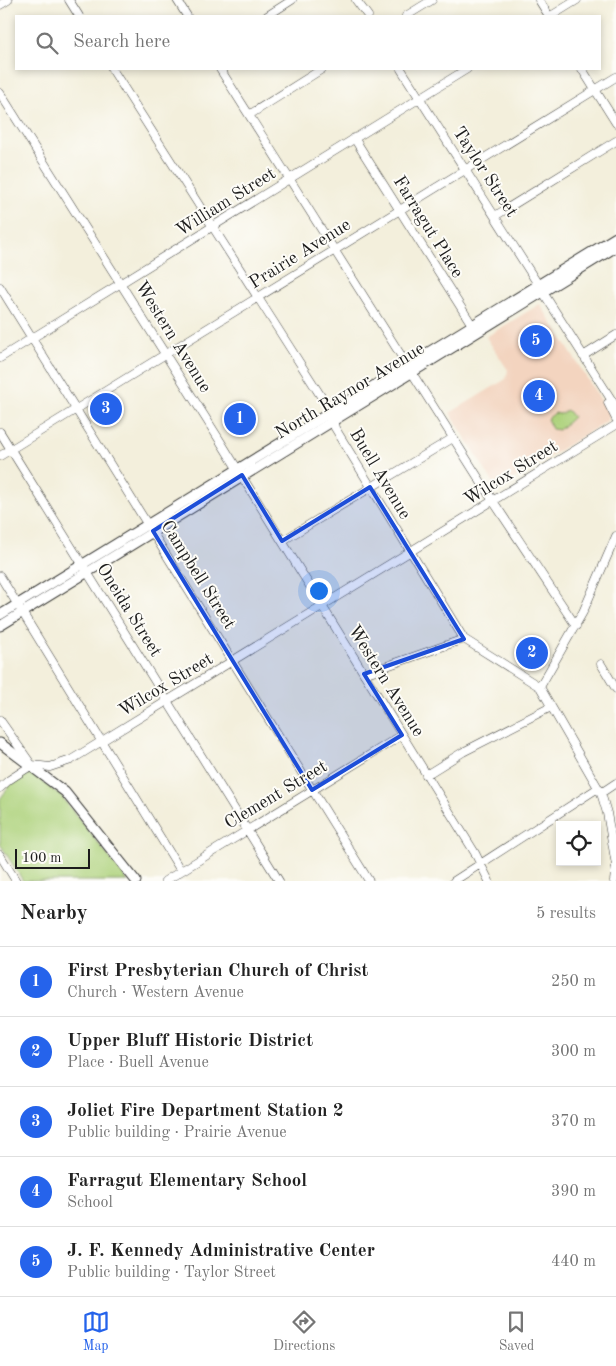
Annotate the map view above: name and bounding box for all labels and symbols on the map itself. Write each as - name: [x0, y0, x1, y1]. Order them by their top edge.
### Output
- street label: Taylor Street: [449, 124, 521, 220]
- street label: William Street: [173, 164, 279, 240]
- street label: Farragut Place: [390, 173, 466, 281]
- street label: Prairie Avenue: [246, 216, 354, 292]
- street label: Western Avenue: [132, 278, 214, 396]
- pin: 5: [520, 322, 552, 360]
- street label: North Raynor Avenue: [272, 339, 428, 443]
- pin: 4: [523, 377, 555, 415]
- pin: 3: [90, 390, 122, 428]
- pin: 1: [224, 400, 256, 438]
- street label: Buell Avenue: [346, 426, 414, 522]
- street label: Wilcox Street: [461, 437, 561, 509]
- street label: Campbell Street: [157, 517, 239, 633]
- street label: Oneida Street: [93, 560, 165, 660]
- your location: [306, 578, 332, 604]
- street label: Western Avenue: [345, 622, 427, 740]
- pin: 2: [516, 634, 548, 672]
- street label: Wilcox Street: [116, 650, 216, 720]
- street label: Clement Street: [221, 757, 331, 833]
- scale bar: [15, 846, 90, 869]

